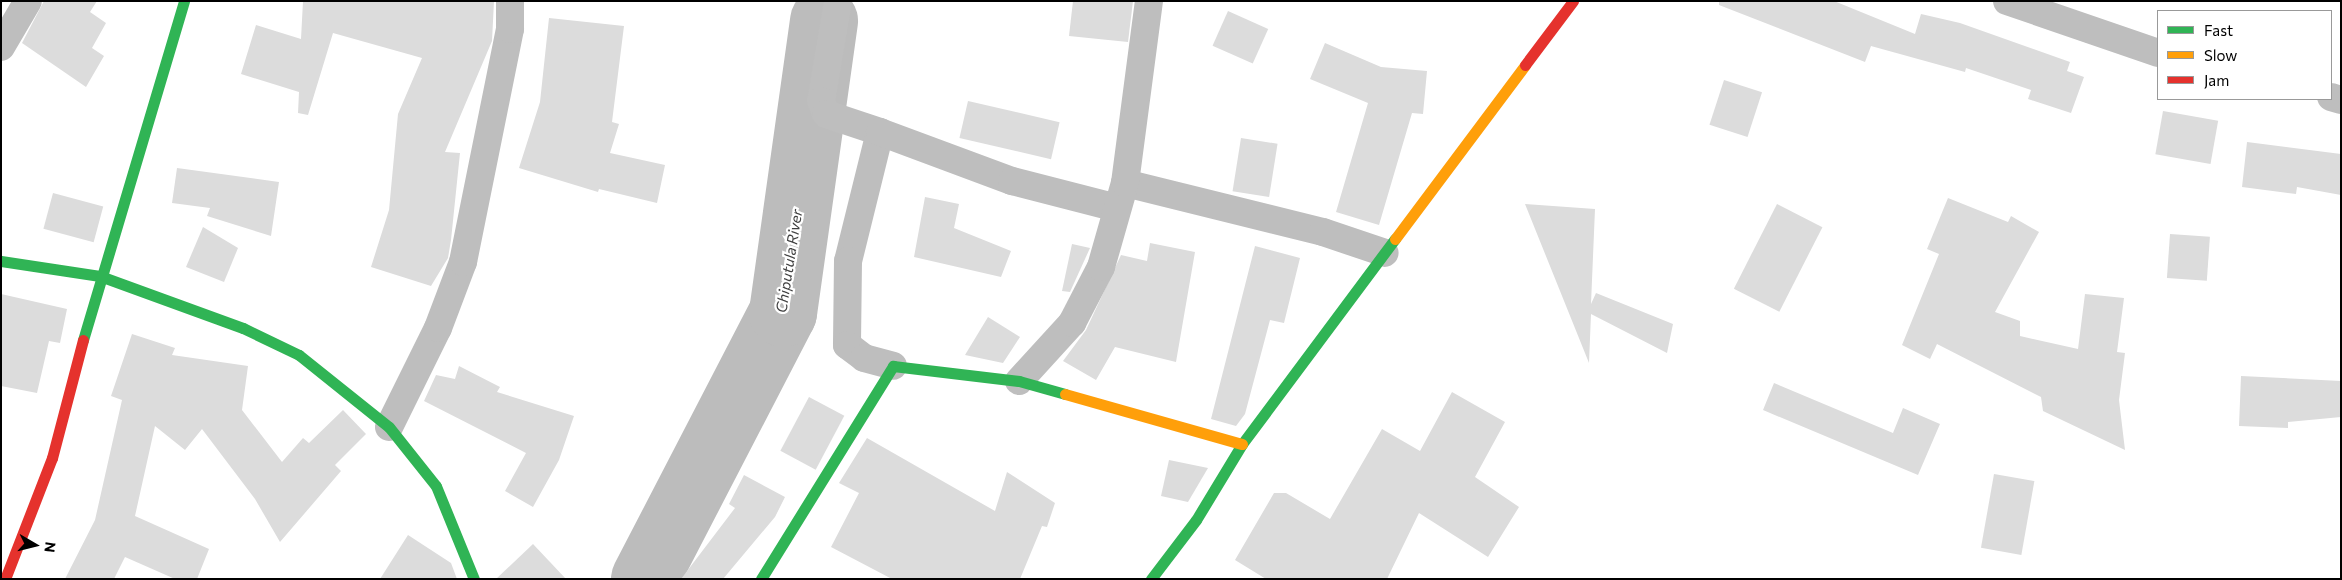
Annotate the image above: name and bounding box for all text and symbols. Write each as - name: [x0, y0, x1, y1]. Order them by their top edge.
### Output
- legend: [2157, 10, 2332, 100]
- text: Fast: [2204, 21, 2233, 39]
- text: Slow: [2204, 46, 2237, 64]
- text: Jam: [2204, 71, 2229, 89]
- water label: Chiputula River: [772, 208, 806, 314]
- north arrow: [10, 520, 60, 570]
- text: N: [41, 541, 59, 554]

